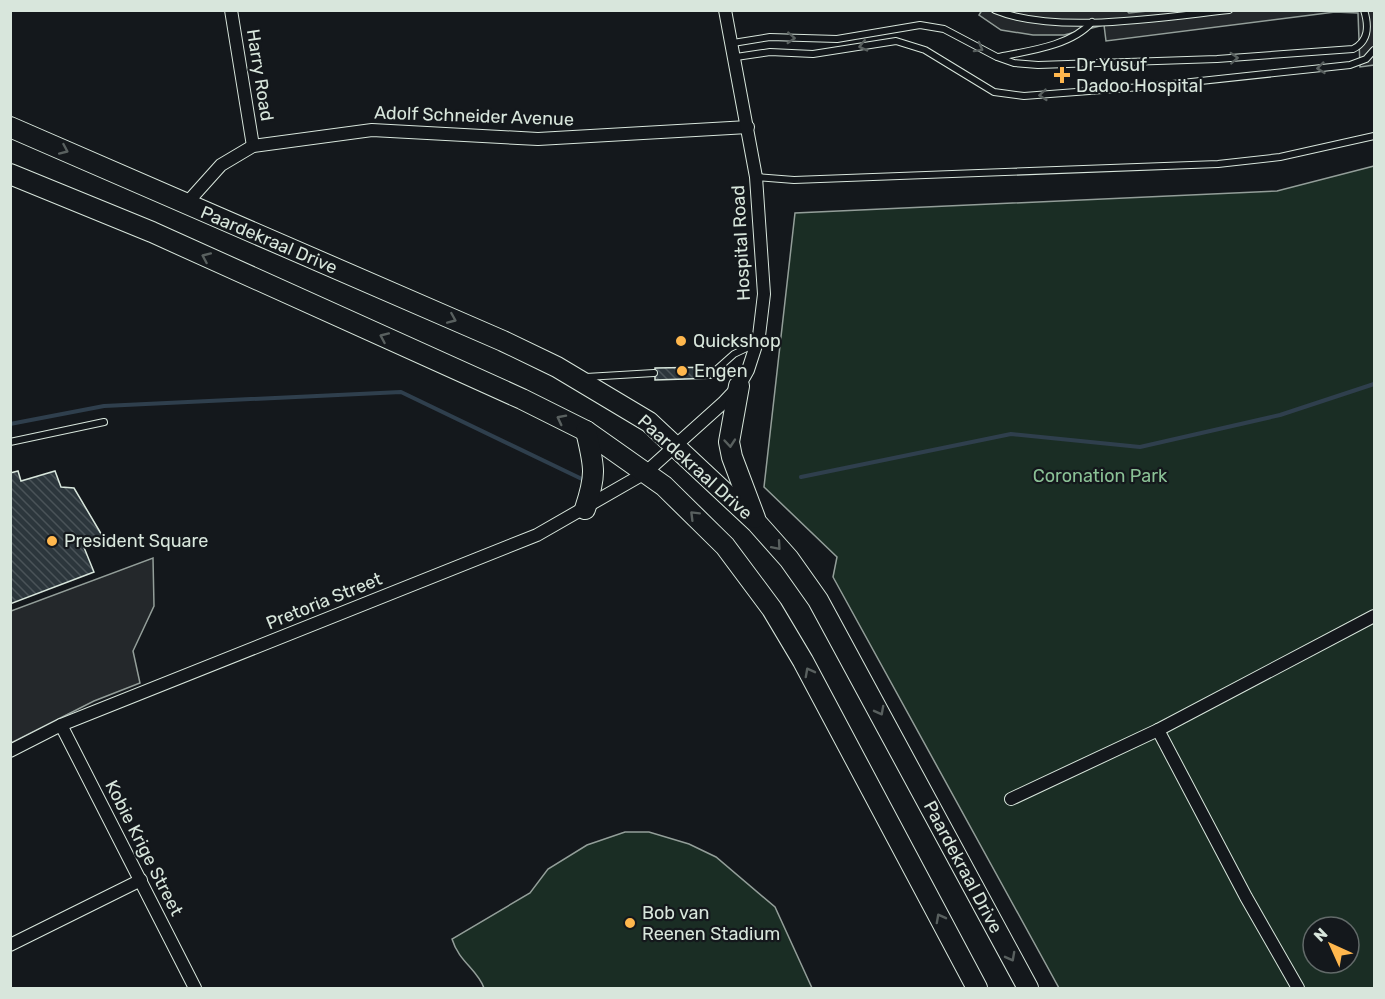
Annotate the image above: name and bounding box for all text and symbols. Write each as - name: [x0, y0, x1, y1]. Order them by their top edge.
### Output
- street label: Harry Road: [242, 27, 278, 123]
- one-way arrow: [787, 32, 796, 45]
- one-way arrow: [858, 38, 868, 51]
- one-way arrow: [973, 41, 984, 52]
- one-way arrow: [1230, 51, 1239, 64]
- place label: Dr Yusuf Dadoo Hospital: [1076, 54, 1203, 97]
- one-way arrow: [1317, 61, 1326, 74]
- marker: Dr Yusuf Dadoo Hospital: [1053, 66, 1071, 84]
- one-way arrow: [1039, 88, 1048, 101]
- street label: Adolf Schneider Avenue: [374, 102, 574, 130]
- one-way arrow: [58, 143, 69, 155]
- street label: Hospital Road: [727, 185, 755, 301]
- street label: Paardekraal Drive: [197, 201, 341, 279]
- one-way arrow: [202, 252, 213, 264]
- one-way arrow: [446, 312, 457, 324]
- place label: Quickshop: [693, 330, 781, 352]
- one-way arrow: [380, 333, 391, 345]
- marker: Quickshop: [674, 334, 688, 348]
- place label: Engen: [694, 360, 748, 382]
- marker: Engen: [675, 364, 689, 378]
- street label: Paardekraal Drive: [633, 410, 757, 524]
- one-way arrow: [557, 414, 568, 426]
- one-way arrow: [723, 439, 736, 448]
- park label: Coronation Park: [1033, 465, 1168, 487]
- one-way arrow: [691, 512, 702, 523]
- place label: President Square: [64, 530, 208, 552]
- marker: President Square: [45, 534, 59, 548]
- one-way arrow: [770, 539, 781, 550]
- street label: Pretoria Street: [263, 568, 385, 634]
- one-way arrow: [805, 668, 816, 678]
- one-way arrow: [873, 705, 884, 715]
- street label: Kobie Krige Street: [100, 776, 188, 920]
- street label: Paardekraal Drive: [919, 797, 1007, 937]
- place label: Bob van Reenen Stadium: [642, 902, 780, 945]
- one-way arrow: [936, 914, 947, 925]
- north arrow: [1301, 915, 1361, 975]
- marker: Bob van Reenen Stadium: [623, 916, 637, 930]
- text: N: [1310, 924, 1332, 946]
- one-way arrow: [1004, 951, 1015, 962]

